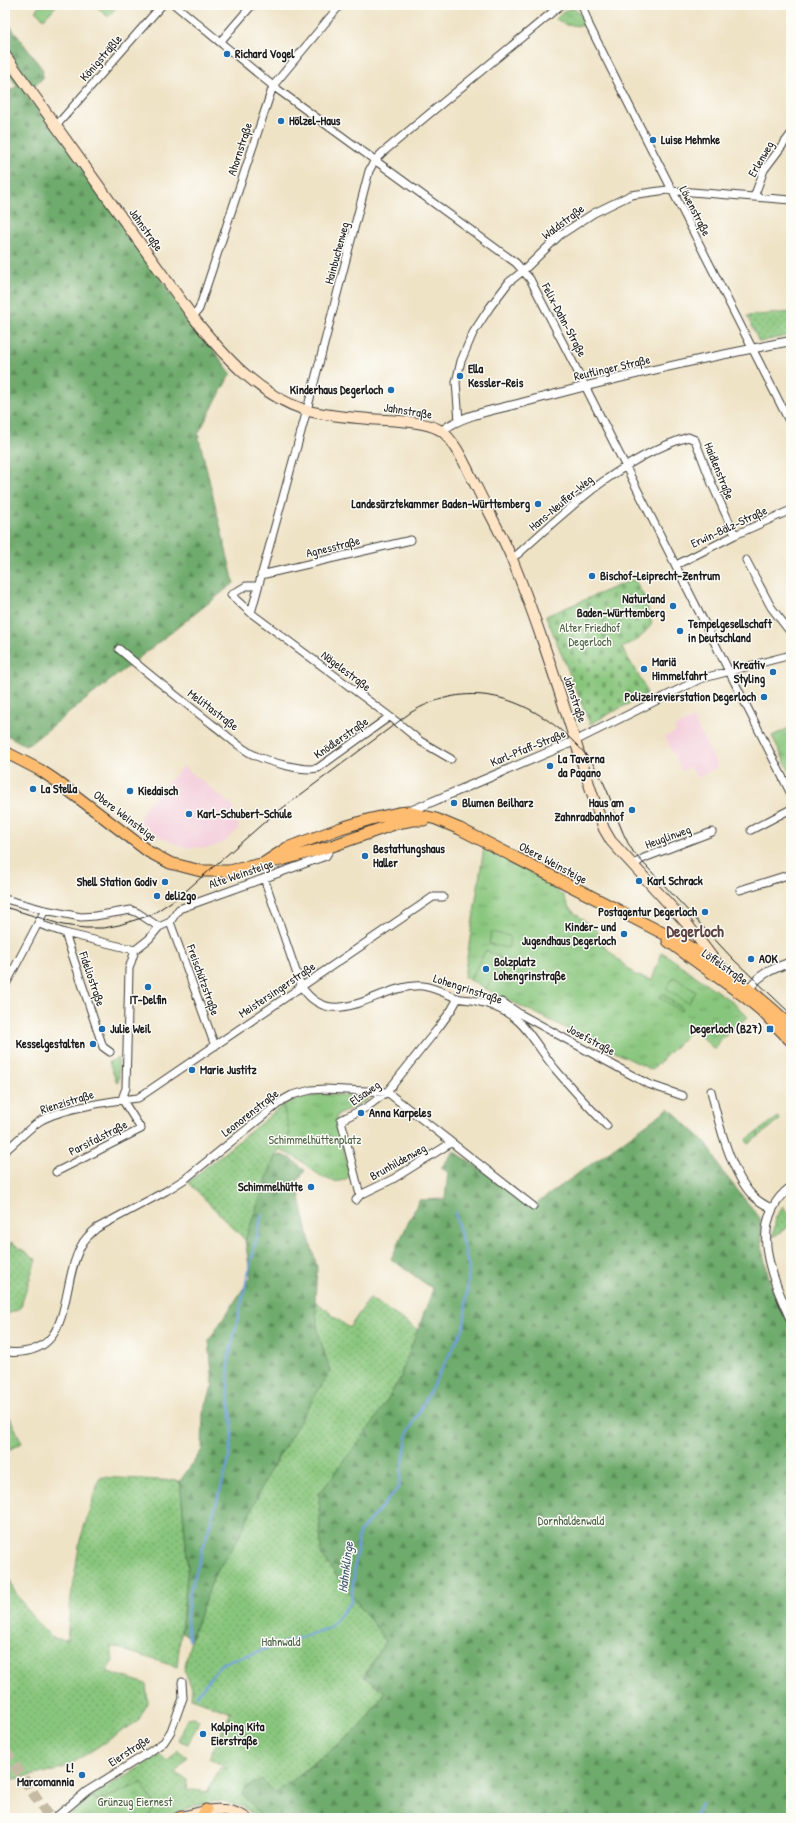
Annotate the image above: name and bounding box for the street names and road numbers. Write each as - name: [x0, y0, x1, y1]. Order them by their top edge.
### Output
- street label: Königsträßle: [76, 30, 126, 85]
- street label: Ahornstraße: [223, 120, 256, 178]
- street label: Erlenweg: [743, 138, 778, 180]
- street label: Löwenstraße: [676, 183, 715, 239]
- street label: Waldstraße: [538, 200, 588, 243]
- street label: Jahnstraße: [125, 205, 167, 255]
- street label: Hainbuchenweg: [320, 220, 353, 286]
- street label: Felix-Dahn-Straße: [537, 279, 591, 360]
- street label: Reutlinger Straße: [572, 350, 652, 385]
- street label: Jahnstraße: [383, 398, 434, 423]
- street label: Haidlenstraße: [700, 440, 739, 502]
- street label: Hans-Neuffer-Weg: [525, 471, 596, 535]
- street label: Erwin-Bälz-Straße: [688, 501, 770, 552]
- street label: Agnesstraße: [304, 532, 362, 561]
- street label: Nägelestraße: [318, 646, 375, 695]
- street label: Jahnstraße: [559, 673, 592, 725]
- street label: Melittastraße: [184, 685, 243, 735]
- street label: Knödlerstraße: [310, 712, 372, 763]
- street label: Karl-Pfaff-Straße: [488, 725, 568, 770]
- street label: Obere Weinsteige: [90, 786, 161, 845]
- street label: Heuglinweg: [643, 820, 693, 853]
- street label: Obere Weinsteige: [516, 837, 591, 888]
- street label: Alte Weinsteige: [206, 854, 276, 893]
- street label: Freischützstraße: [182, 941, 224, 1018]
- street label: Löffelstraße: [699, 944, 752, 989]
- street label: Fideliostraße: [75, 948, 110, 1009]
- street label: Meistersingerstraße: [235, 957, 319, 1022]
- street label: Lohengrinstraße: [431, 969, 505, 1008]
- street label: Josefstraße: [564, 1020, 618, 1059]
- street label: Elsaweg: [346, 1076, 383, 1109]
- street label: Rienzistraße: [38, 1085, 96, 1118]
- street label: Leonorenstraße: [218, 1085, 282, 1140]
- street label: Parsifalstraße: [65, 1115, 130, 1160]
- street label: Brunhildenweg: [366, 1139, 429, 1184]
- street label: Eierstraße: [105, 1731, 153, 1770]

